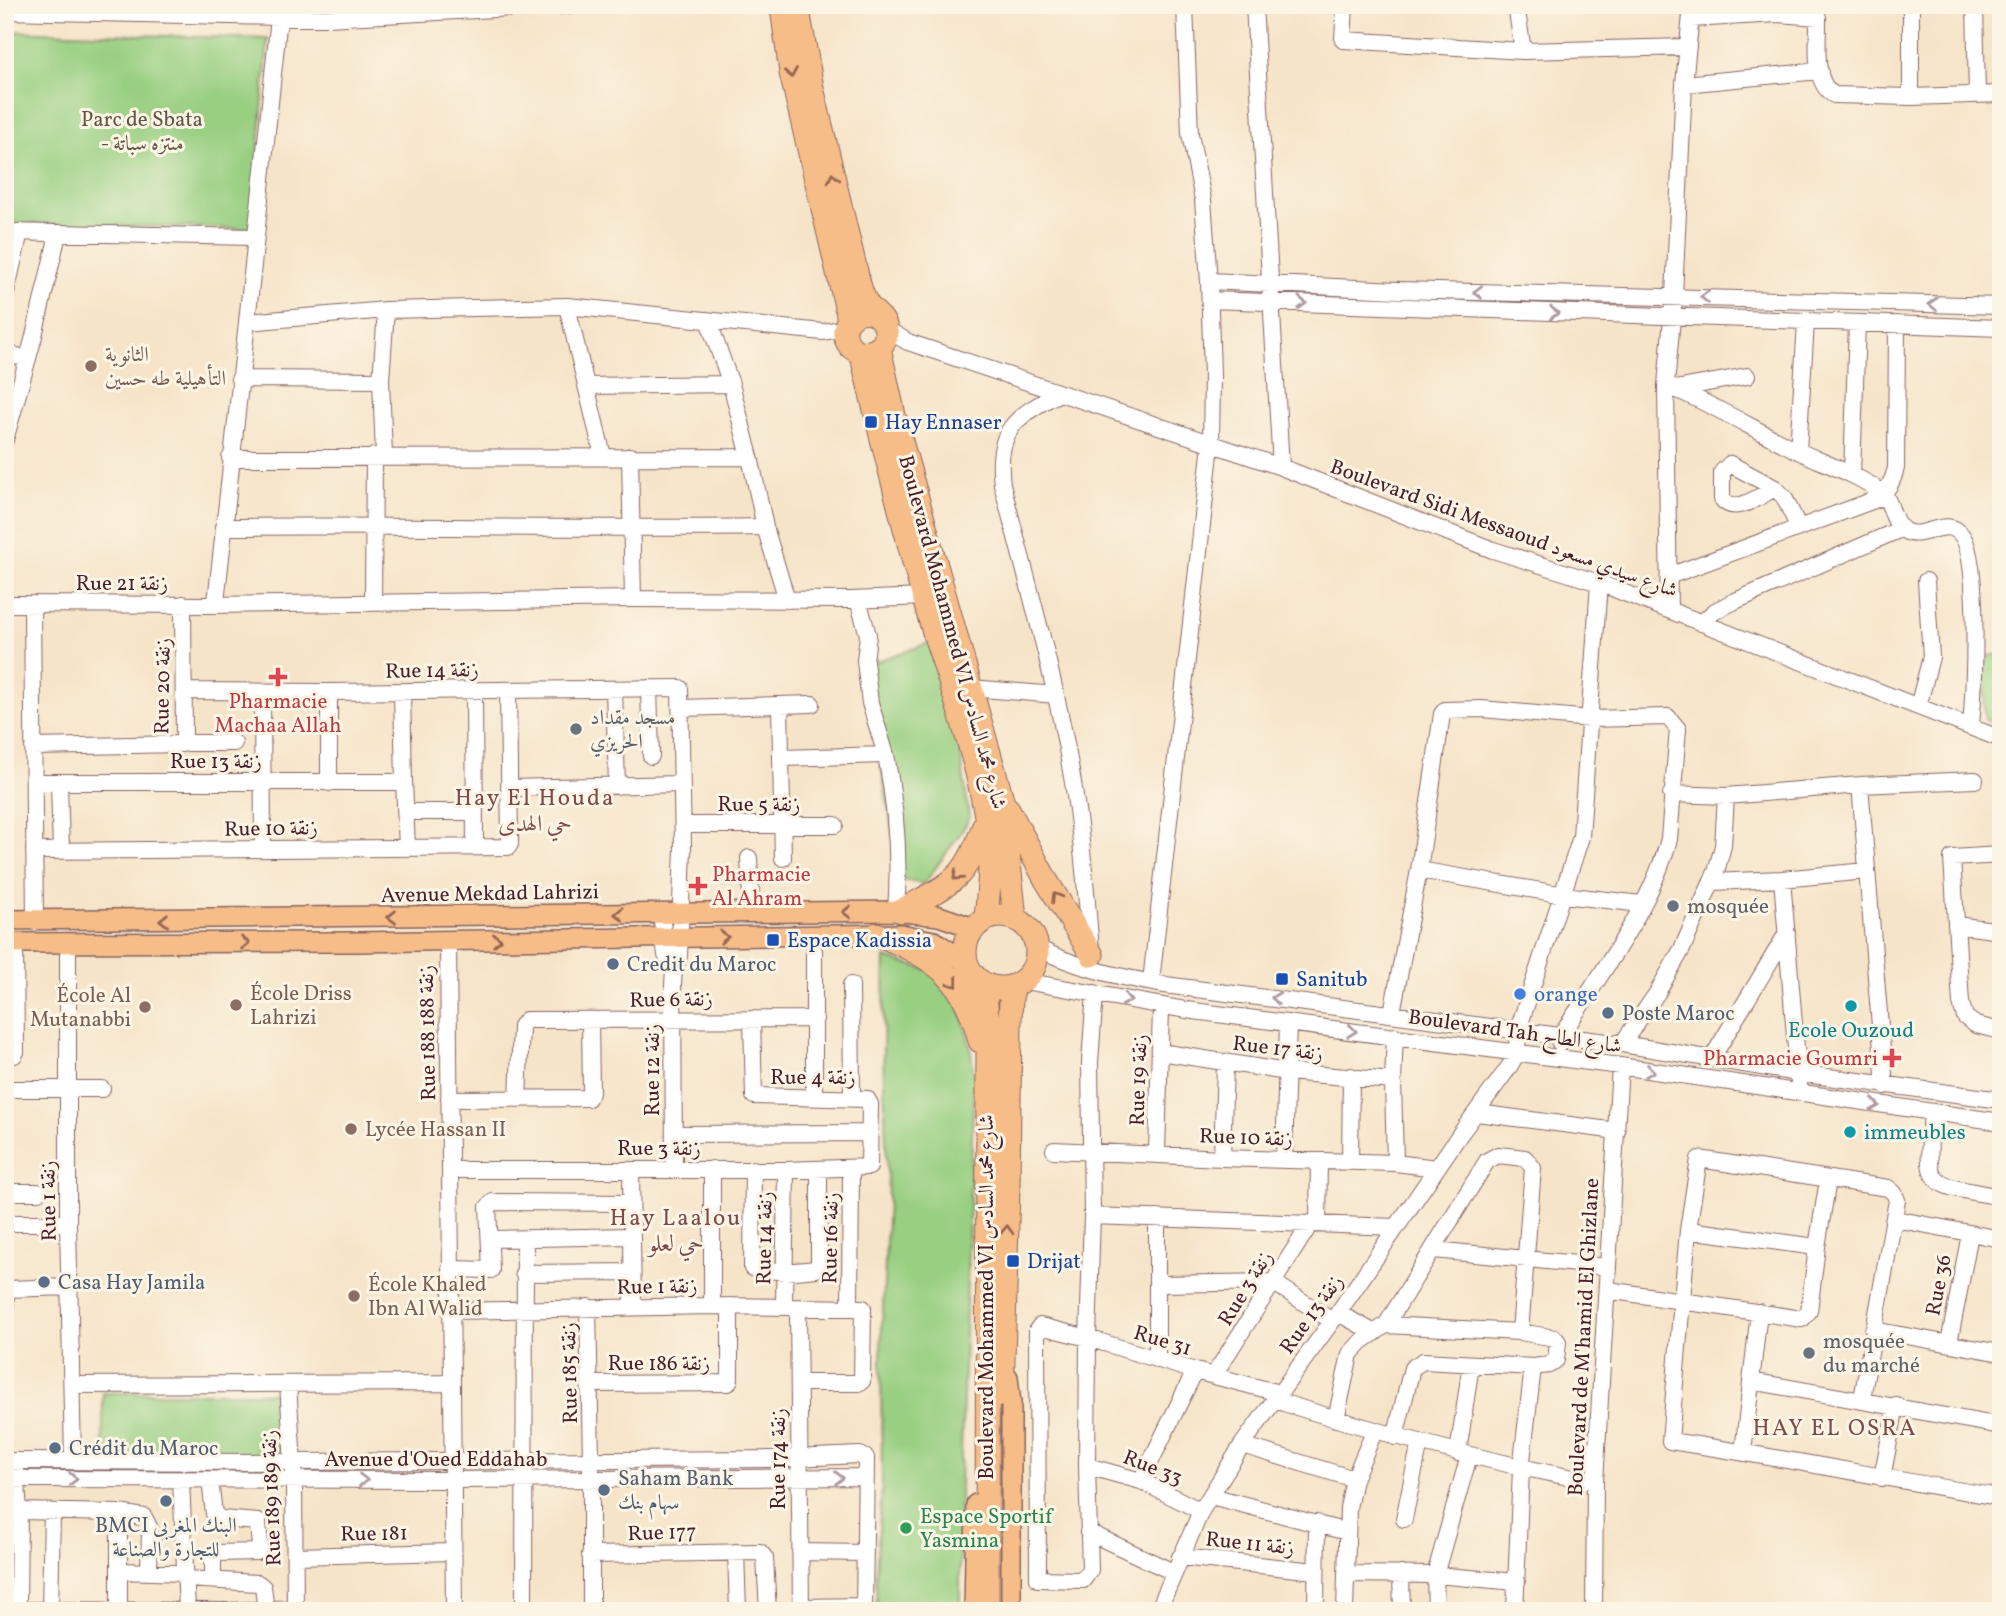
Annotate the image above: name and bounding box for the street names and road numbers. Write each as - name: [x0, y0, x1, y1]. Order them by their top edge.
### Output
- street label: Boulevard Mohammed VI شارع محمد السادس: [888, 452, 1013, 813]
- street label: Boulevard Sidi Messaoud شارع سيدي مسعود: [1325, 453, 1681, 608]
- street label: Rue 21 زنقة: [76, 570, 168, 599]
- street label: Rue 20 زنقة: [148, 638, 179, 735]
- street label: Rue 14 زنقة: [385, 656, 479, 687]
- street label: Rue 13 زنقة: [170, 748, 262, 777]
- street label: Rue 5 زنقة: [718, 791, 800, 820]
- street label: Rue 10 زنقة: [224, 814, 318, 845]
- street label: Avenue Mekdad Lahrizi: [381, 878, 599, 911]
- street label: Rue 188 زنقة 188: [413, 965, 444, 1101]
- street label: Rue 6 زنقة: [629, 985, 713, 1016]
- street label: Boulevard Tah شارع الطاح: [1406, 1003, 1623, 1065]
- street label: Rue 12 زنقة: [639, 1024, 668, 1116]
- street label: Rue 17 زنقة: [1231, 1030, 1325, 1069]
- street label: Rue 19 زنقة: [1123, 1034, 1156, 1126]
- street label: Rue 4 زنقة: [770, 1064, 856, 1093]
- street label: Boulevard Mohammed VI شارع محمد السادس: [973, 1114, 1004, 1480]
- street label: Rue 10 زنقة: [1199, 1122, 1293, 1155]
- street label: Rue 3 زنقة: [617, 1135, 701, 1164]
- street label: Rue 1 زنقة: [34, 1160, 65, 1242]
- street label: Boulevard de M'hamid El Ghizlane: [1562, 1177, 1607, 1497]
- street label: Rue 14 زنقة: [750, 1191, 781, 1285]
- street label: Rue 16 زنقة: [816, 1192, 847, 1284]
- street label: Rue 3 زنقة: [1212, 1246, 1281, 1332]
- street label: Rue 36: [1919, 1252, 1960, 1318]
- street label: Rue 13 زنقة: [1274, 1269, 1351, 1361]
- street label: Rue 1 زنقة: [616, 1272, 698, 1303]
- street label: Rue 31: [1130, 1319, 1195, 1364]
- street label: Rue 185 زنقة: [555, 1322, 586, 1424]
- street label: Rue 186 زنقة: [608, 1350, 710, 1379]
- street label: Rue 174 زنقة: [765, 1408, 794, 1510]
- street label: Rue 189 زنقة 189: [256, 1429, 289, 1567]
- street label: Rue 33: [1118, 1443, 1187, 1493]
- street label: Avenue d'Oued Eddahab: [324, 1446, 548, 1475]
- street label: Rue 177: [627, 1518, 697, 1549]
- street label: Rue 181: [340, 1519, 408, 1550]
- street label: Rue 11 زنقة: [1204, 1525, 1296, 1564]

